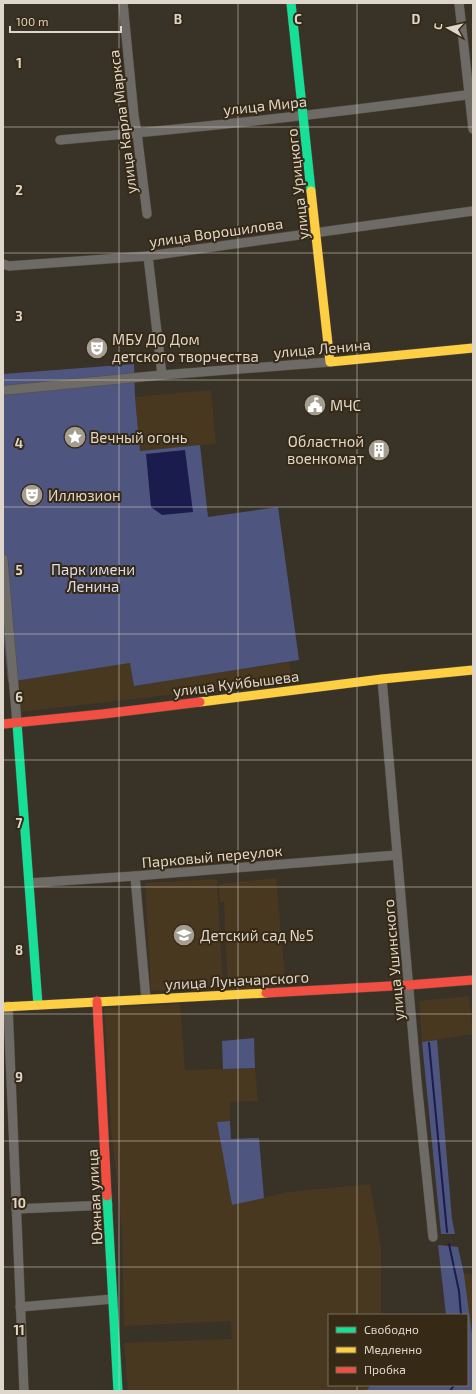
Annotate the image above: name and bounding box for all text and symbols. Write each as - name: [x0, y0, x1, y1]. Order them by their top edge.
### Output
- scale bar: [10, 8, 121, 34]
- north arrow: [428, 8, 468, 48]
- text: B: [174, 11, 182, 27]
- text: C: [294, 11, 302, 27]
- text: D: [412, 11, 421, 27]
- text: 100 m: [16, 14, 48, 28]
- text: С: [431, 22, 445, 31]
- street label: улица Карла Маркса: [104, 49, 141, 195]
- text: 1: [16, 55, 22, 71]
- street label: улица Мира: [222, 92, 308, 119]
- street label: улица Урицкого: [282, 127, 313, 240]
- text: 2: [15, 182, 23, 198]
- street label: улица Ворошилова: [148, 214, 284, 251]
- text: 3: [15, 308, 23, 324]
- place label: МБУ ДО Дом детского творчества: [112, 330, 259, 365]
- theatre icon: МБУ ДО Дом детского творчества: [84, 335, 110, 361]
- street label: улица Ленина: [273, 335, 372, 362]
- public building icon: МЧС: [302, 392, 328, 418]
- place label: МЧС: [330, 396, 362, 414]
- place icon: Вечный огонь: [62, 424, 88, 450]
- place label: Вечный огонь: [90, 428, 188, 446]
- place label: Областной военкомат: [287, 432, 364, 467]
- text: 4: [15, 435, 23, 451]
- building icon: Областной военкомат: [366, 437, 392, 463]
- theatre icon: Иллюзион: [19, 482, 45, 508]
- place label: Иллюзион: [48, 486, 121, 504]
- park label: Парк имени Ленина: [51, 560, 135, 595]
- text: 5: [15, 562, 23, 578]
- street label: улица Куйбышева: [172, 666, 300, 701]
- text: 6: [15, 689, 23, 705]
- text: 7: [16, 815, 23, 831]
- street label: Парковый переулок: [141, 841, 283, 872]
- street label: улица Ушинского: [379, 898, 408, 1022]
- school or university icon: Детский сад №5: [171, 922, 197, 948]
- place label: Детский сад №5: [200, 926, 314, 944]
- text: 8: [15, 942, 23, 958]
- street label: улица Луначарского: [164, 967, 310, 994]
- text: 9: [15, 1069, 23, 1085]
- street label: Южная улица: [82, 1148, 107, 1245]
- text: 10: [12, 1195, 26, 1211]
- legend: [328, 1314, 468, 1386]
- text: 11: [13, 1322, 25, 1338]
- text: Свободно: [364, 1322, 419, 1336]
- text: Медленно: [364, 1342, 422, 1356]
- text: Пробка: [364, 1362, 406, 1376]

